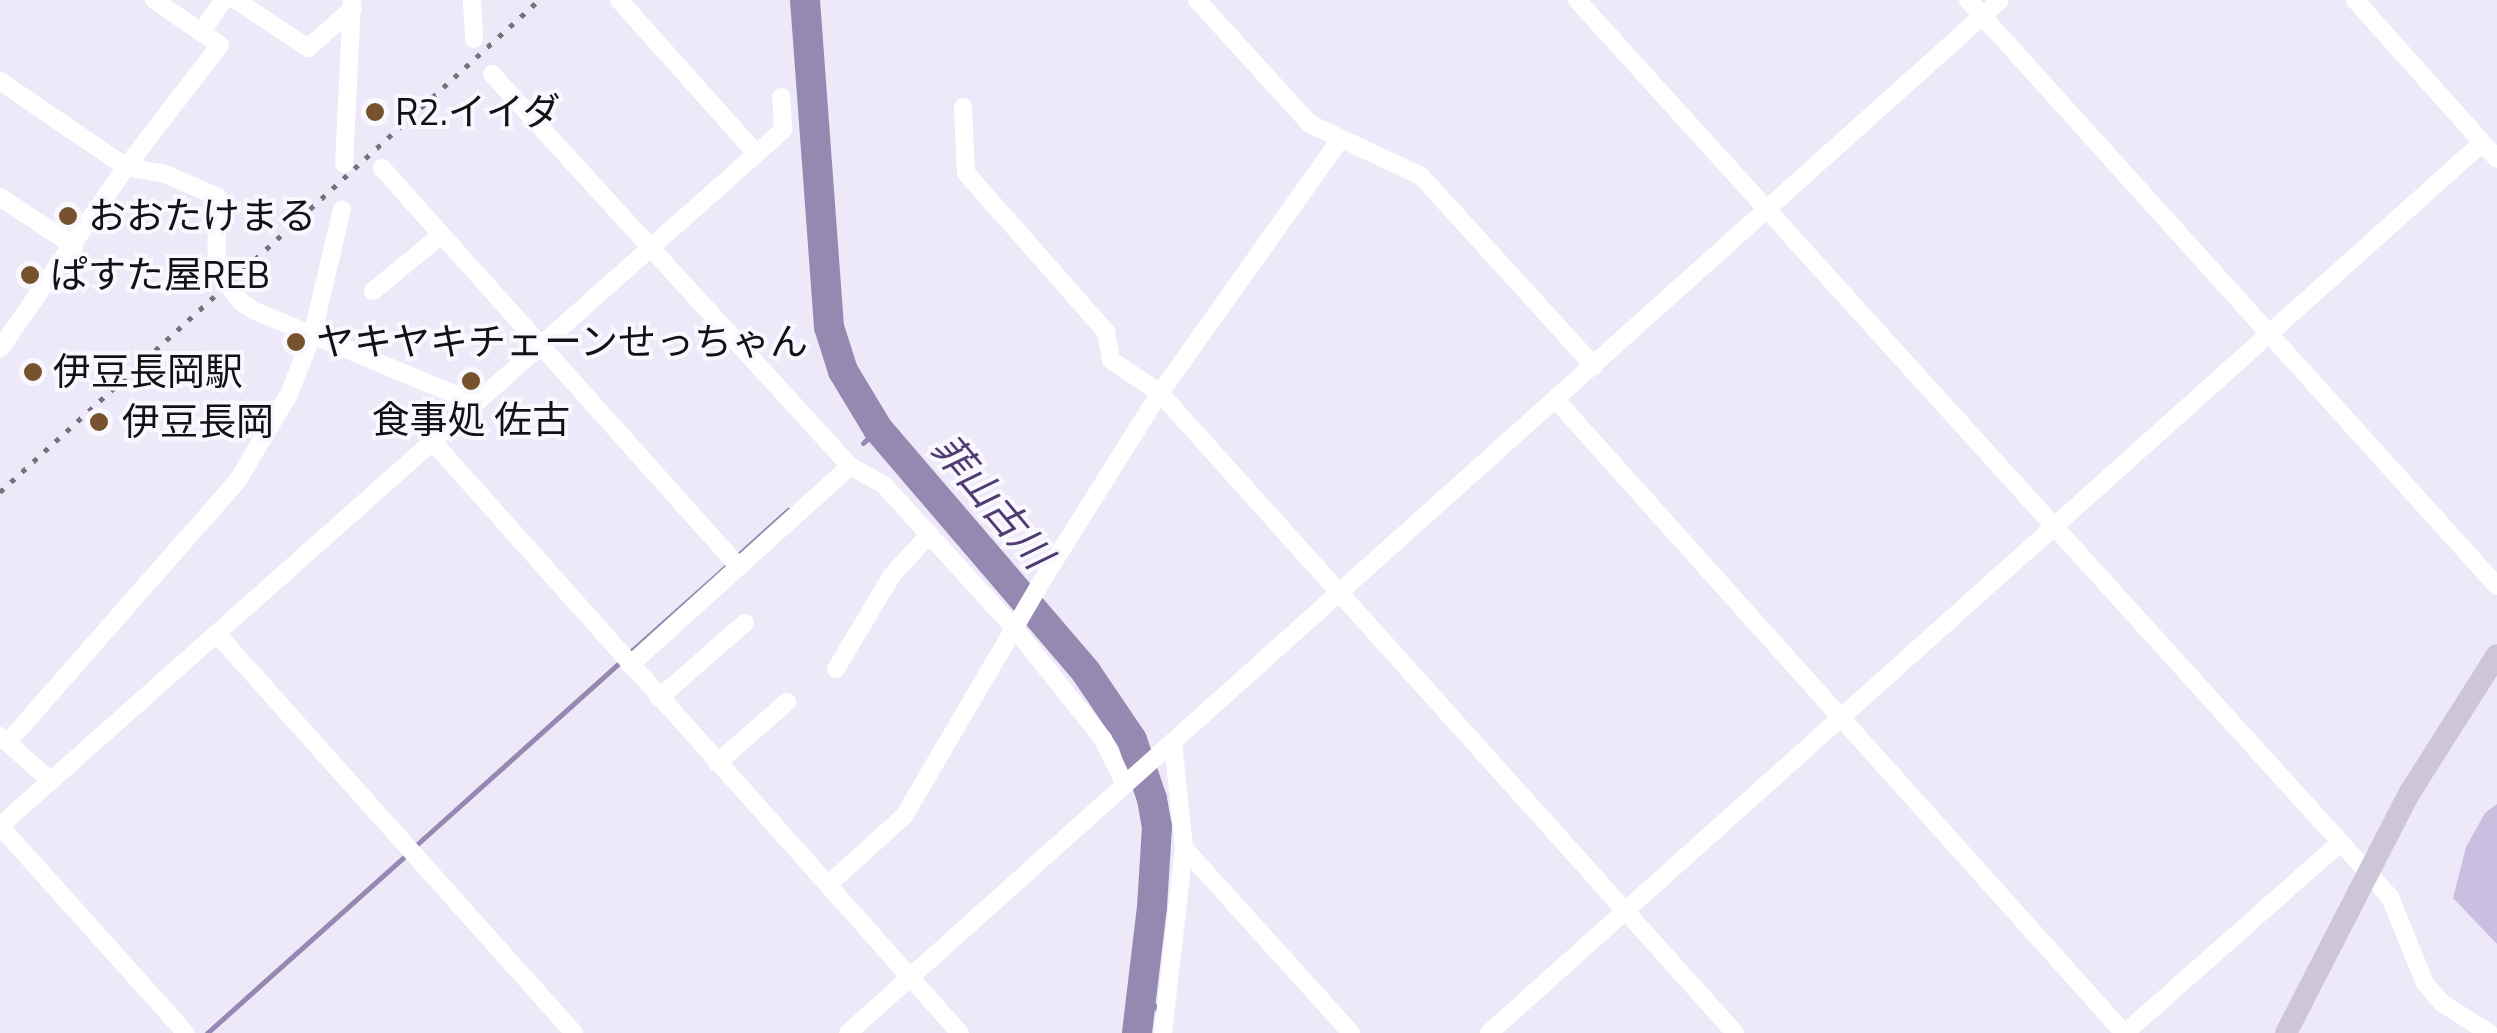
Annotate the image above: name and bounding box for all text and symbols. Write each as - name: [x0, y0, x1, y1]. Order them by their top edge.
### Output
- place label: R2.イイダ: [395, 89, 562, 135]
- marker: R2.イイダ: [364, 101, 386, 123]
- place label: おおたけまる: [88, 193, 316, 239]
- marker: おおたけまる: [57, 205, 79, 227]
- place label: ぱすた屋REB: [50, 252, 270, 298]
- marker: ぱすた屋REB: [19, 264, 41, 286]
- place label: ヤキヤキチェーンせっちゃん: [316, 319, 810, 365]
- marker: ヤキヤキチェーンせっちゃん: [285, 331, 307, 353]
- place label: 伊豆長岡駅: [53, 349, 243, 395]
- marker: 伊豆長岡駅: [22, 361, 44, 383]
- marker: 食事処 佐古: [460, 370, 482, 392]
- place label: 食事処 佐古: [372, 397, 570, 443]
- place label: 伊豆長岡: [122, 399, 274, 445]
- marker: 伊豆長岡: [86, 409, 112, 435]
- water label: 菲山古川: [922, 424, 1062, 578]

